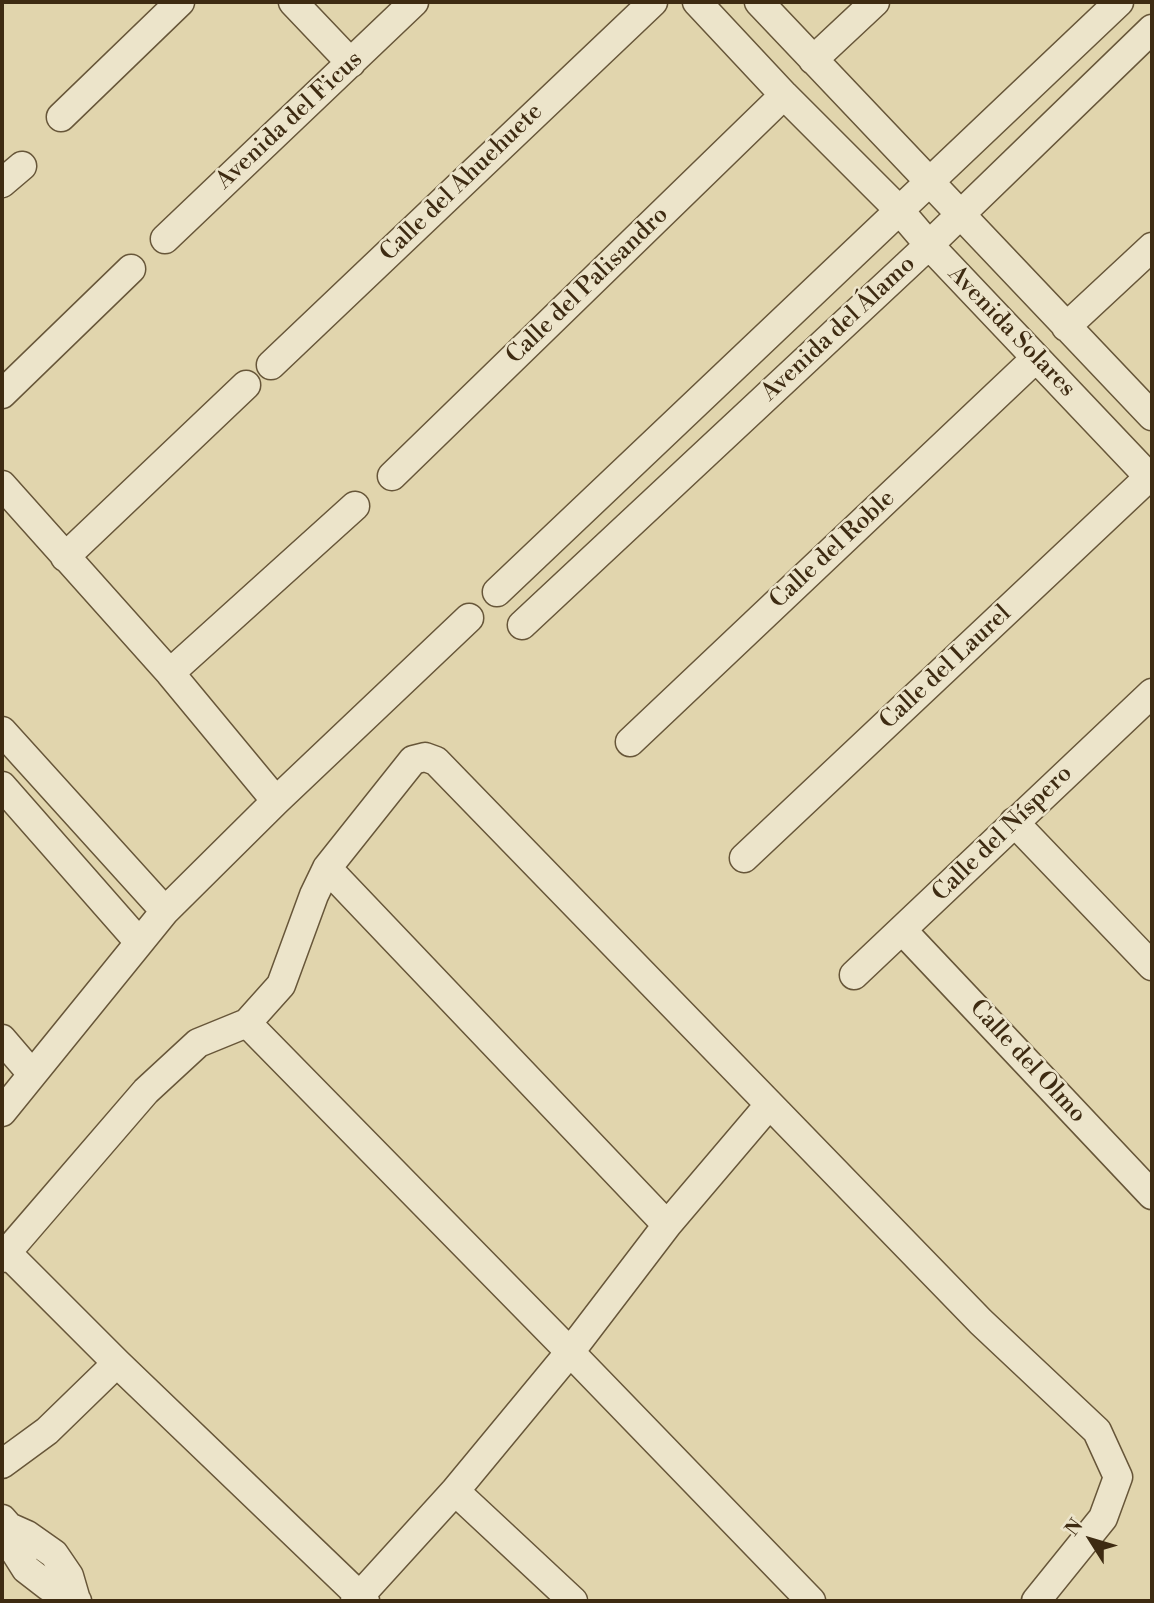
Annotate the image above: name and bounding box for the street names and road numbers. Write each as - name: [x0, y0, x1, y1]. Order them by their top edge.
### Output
- street label: Avenida del Ficus: [211, 46, 369, 196]
- street label: Calle del Ahuehuete: [375, 98, 549, 268]
- street label: Calle del Palisandro: [501, 201, 675, 371]
- street label: Avenida del Álamo: [756, 250, 922, 408]
- street label: Avenida Solares: [941, 260, 1081, 404]
- street label: Calle del Roble: [764, 485, 902, 615]
- street label: Calle del Laurel: [874, 600, 1018, 736]
- street label: Calle del Níspero: [927, 760, 1079, 908]
- street label: Calle del Olmo: [963, 994, 1091, 1130]

